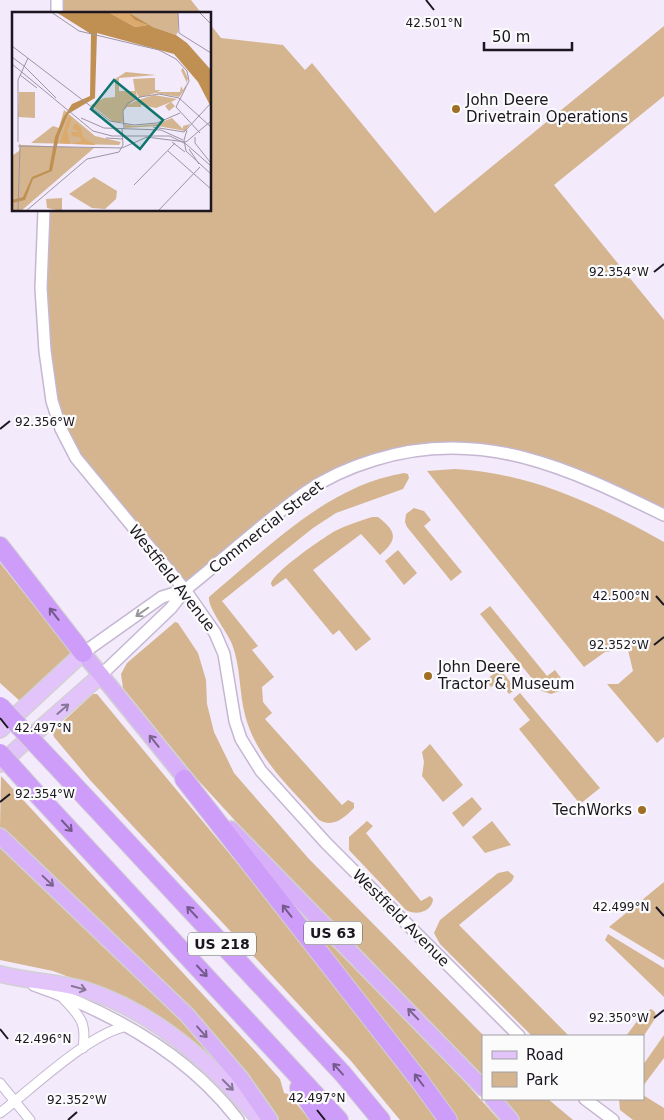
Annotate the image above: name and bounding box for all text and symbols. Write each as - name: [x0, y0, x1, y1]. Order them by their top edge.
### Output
- inset map: [12, 12, 211, 211]
- text: 42.501°N: [406, 16, 462, 30]
- scale bar: [484, 20, 572, 52]
- text: 50 m: [492, 28, 530, 46]
- place label: John Deere Drivetrain Operations: [465, 91, 628, 126]
- marker: John Deere Drivetrain Operations: [450, 103, 462, 115]
- text: 92.354°W: [589, 265, 649, 279]
- text: 92.356°W: [15, 415, 75, 429]
- street label: Commercial Street: [205, 477, 327, 577]
- street label: Westfield Avenue: [125, 521, 219, 635]
- text: 42.500°N: [593, 589, 649, 603]
- one-way arrow: [136, 606, 149, 617]
- one-way arrow: [48, 608, 59, 621]
- text: 92.352°W: [589, 638, 649, 652]
- place label: John Deere Tractor & Museum: [437, 658, 575, 693]
- marker: John Deere Tractor & Museum: [422, 670, 434, 682]
- one-way arrow: [56, 703, 69, 715]
- text: 42.497°N: [15, 721, 71, 735]
- one-way arrow: [148, 735, 159, 748]
- text: 92.354°W: [15, 787, 75, 801]
- place label: TechWorks: [552, 801, 632, 819]
- marker: TechWorks: [636, 804, 648, 816]
- one-way arrow: [62, 820, 73, 833]
- street label: Westfield Avenue: [349, 866, 453, 970]
- one-way arrow: [42, 875, 55, 887]
- text: 42.499°N: [593, 900, 649, 914]
- one-way arrow: [282, 904, 292, 918]
- one-way arrow: [186, 905, 198, 918]
- road number: US 63: [304, 921, 362, 944]
- road number: US 218: [188, 932, 256, 956]
- one-way arrow: [196, 964, 208, 977]
- one-way arrow: [70, 984, 86, 993]
- one-way arrow: [407, 1008, 419, 1021]
- text: 92.350°W: [589, 1011, 649, 1025]
- one-way arrow: [196, 1025, 208, 1038]
- text: 42.496°N: [15, 1032, 71, 1046]
- legend: [482, 1035, 644, 1100]
- text: Road: [526, 1046, 564, 1064]
- one-way arrow: [332, 1063, 344, 1076]
- text: Park: [526, 1071, 559, 1089]
- one-way arrow: [414, 1074, 425, 1087]
- one-way arrow: [222, 1078, 234, 1091]
- text: 42.497°N: [289, 1091, 345, 1105]
- text: 92.352°W: [47, 1093, 107, 1107]

